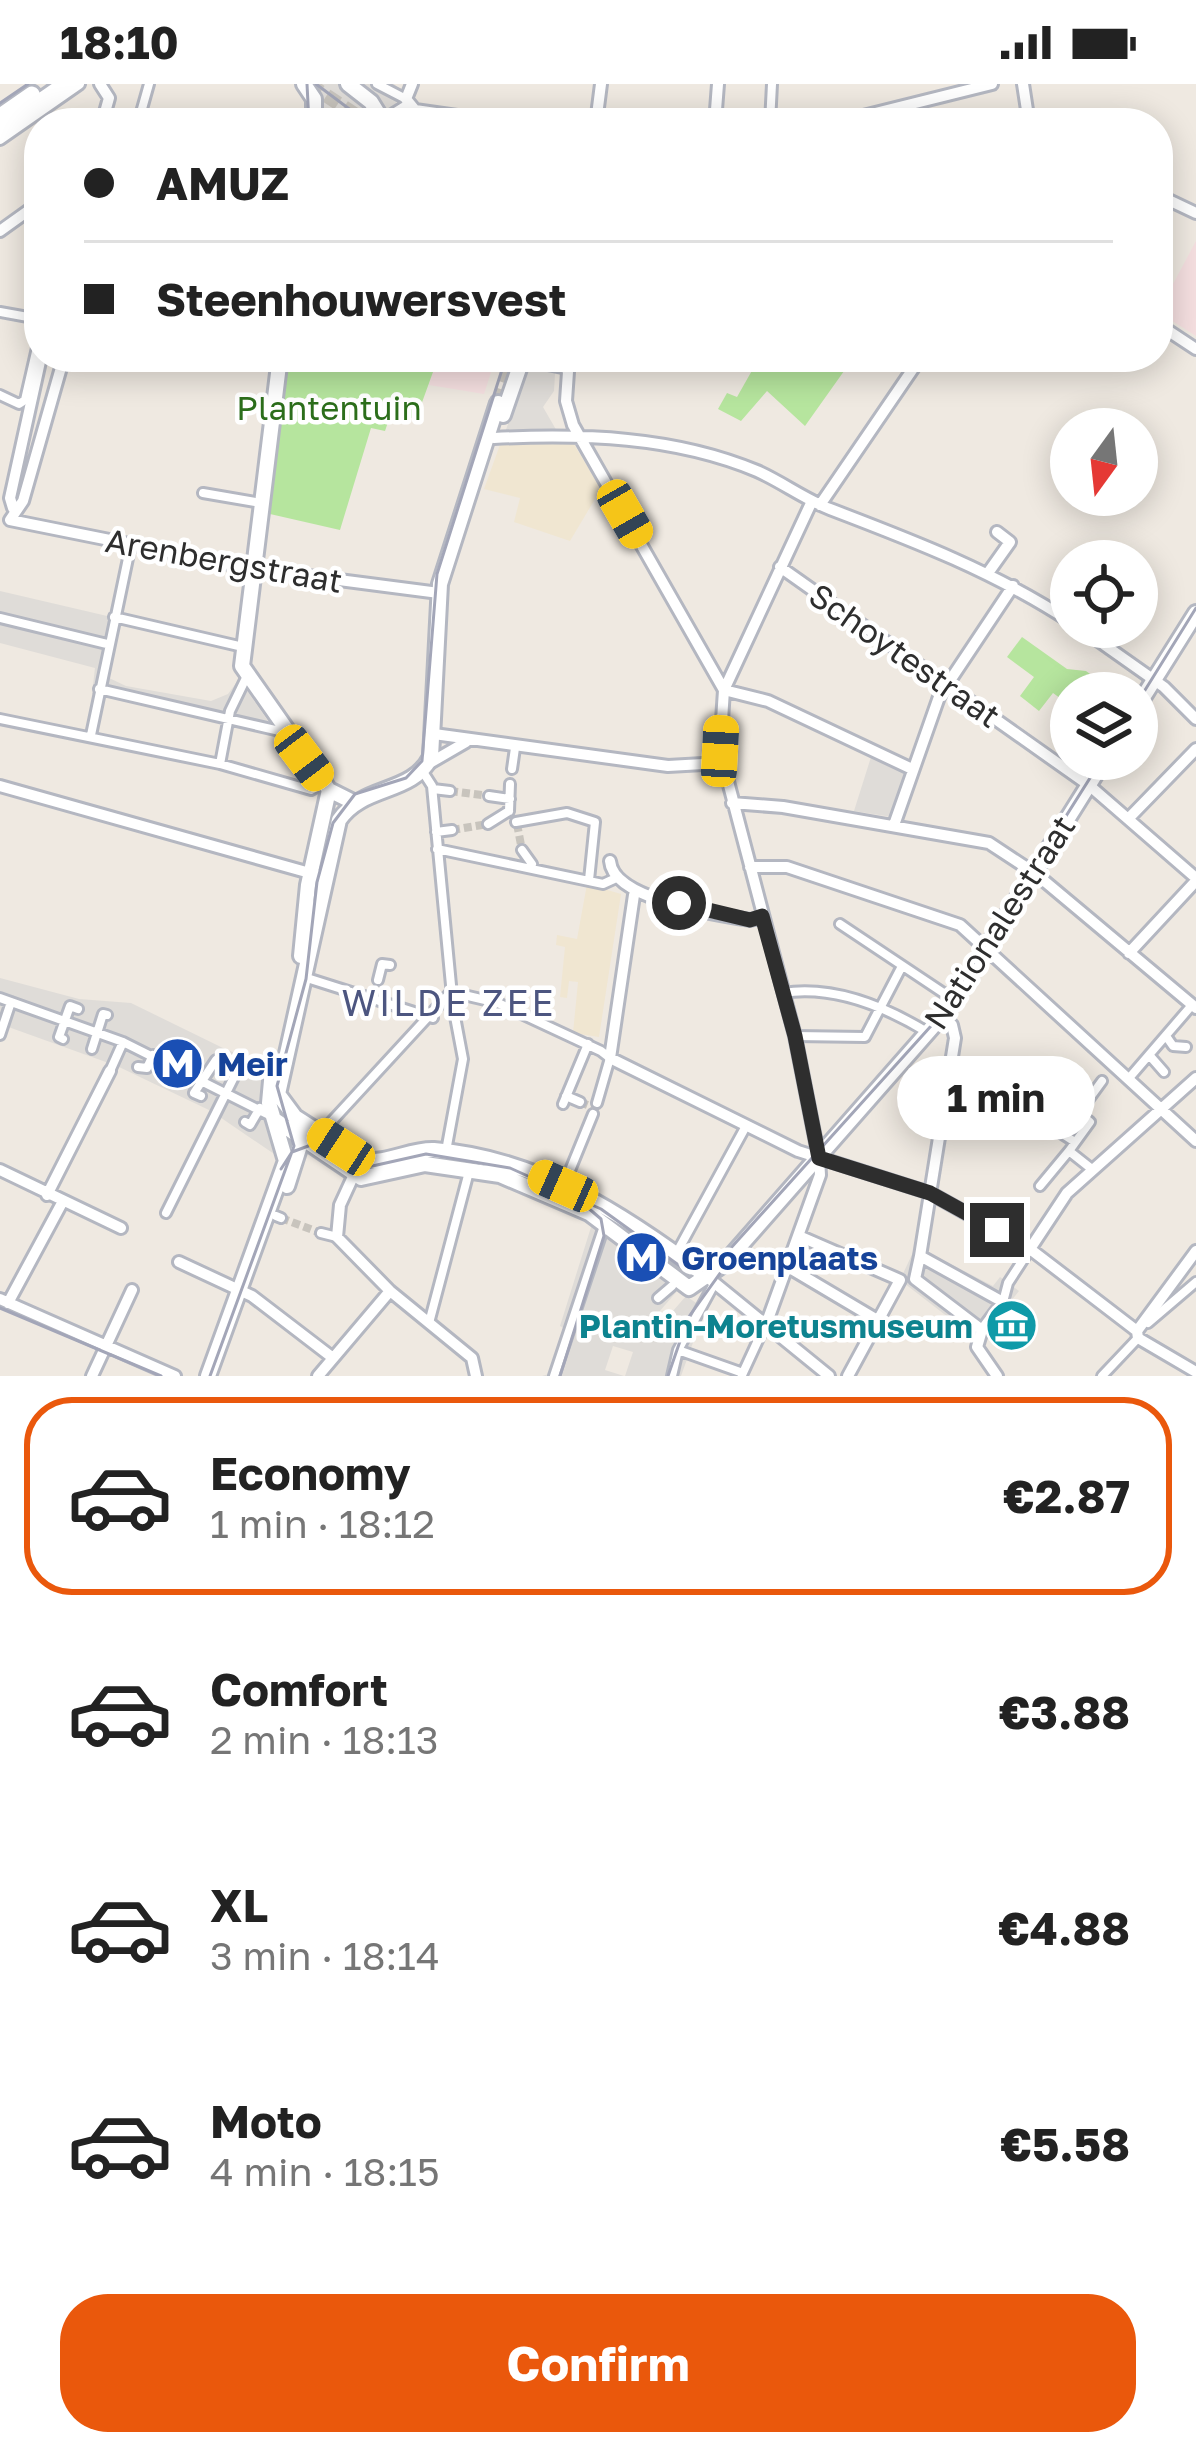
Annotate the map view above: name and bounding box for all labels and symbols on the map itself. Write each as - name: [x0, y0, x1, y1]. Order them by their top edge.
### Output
- park label: Plantentuin: [236, 388, 422, 427]
- north arrow: [1050, 408, 1158, 516]
- car: [591, 474, 659, 554]
- street label: Arenbergstraat: [103, 520, 345, 600]
- street label: Schoytestraat: [802, 575, 1008, 735]
- car: [700, 714, 740, 788]
- car: [268, 718, 340, 798]
- street label: Nationalestraat: [915, 808, 1083, 1036]
- route start: [652, 876, 706, 930]
- district label: WILDE ZEE: [341, 981, 557, 1024]
- metro station icon: Meir: [150, 1035, 206, 1091]
- place label: Meir: [217, 1044, 288, 1083]
- callout: 1 min: [898, 1056, 1096, 1140]
- car: [301, 1112, 381, 1182]
- car: [523, 1155, 603, 1217]
- route end: [970, 1203, 1024, 1257]
- metro station icon: Groenplaats: [614, 1229, 670, 1285]
- place label: Groenplaats: [681, 1238, 878, 1277]
- museum icon: Plantin-Moretusmuseum: [984, 1297, 1040, 1353]
- place label: Plantin-Moretusmuseum: [579, 1306, 973, 1345]

